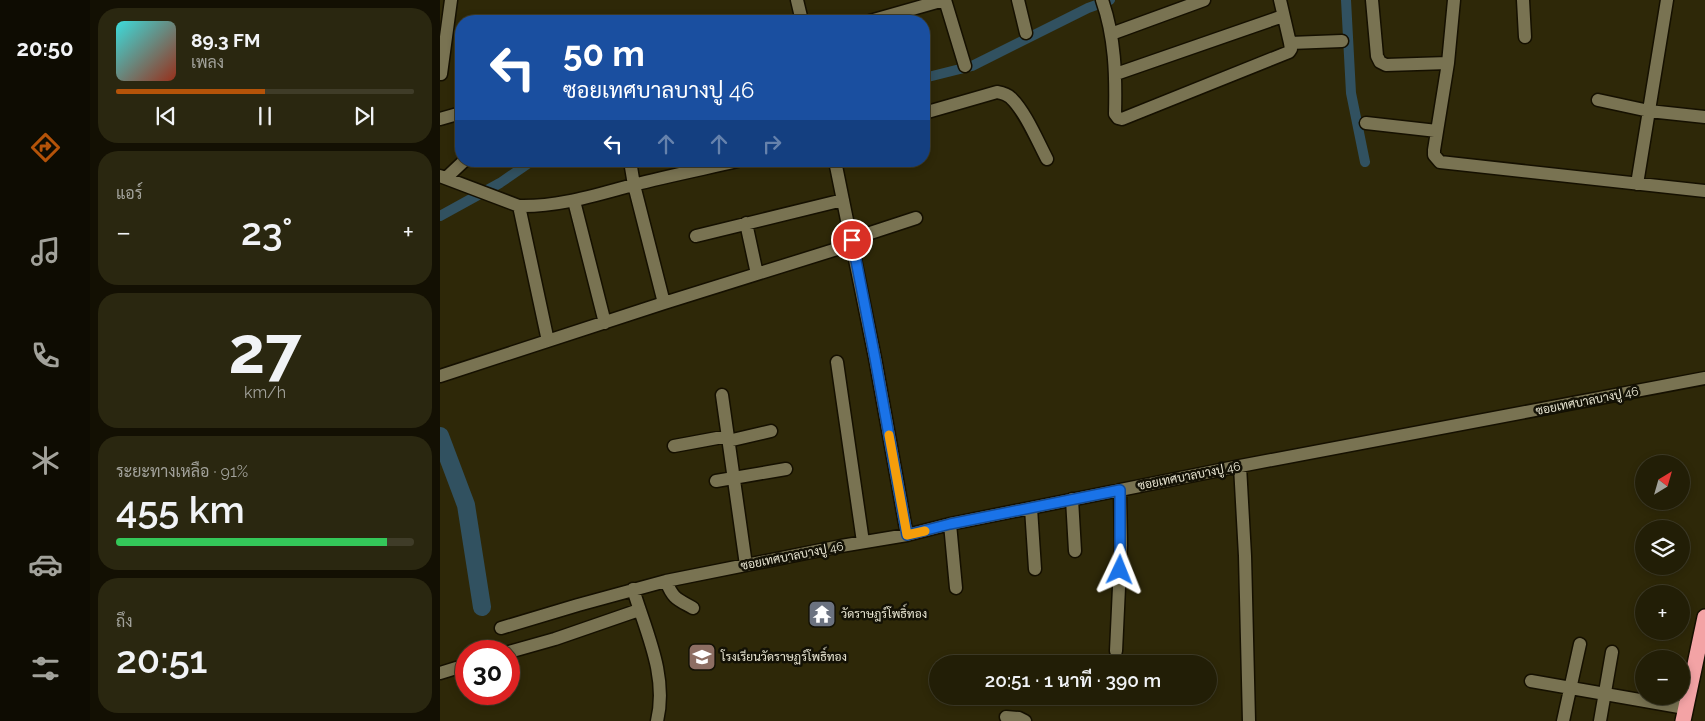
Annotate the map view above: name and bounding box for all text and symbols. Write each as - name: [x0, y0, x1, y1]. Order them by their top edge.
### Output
- text: 89.3 FM: [191, 29, 260, 51]
- text: 50 m: [563, 33, 645, 74]
- text: 20:50: [16, 35, 74, 61]
- icon: left: [480, 35, 545, 100]
- text: เพลง: [191, 53, 224, 72]
- text: ซอยเทศบาลบางปู 46: [563, 77, 754, 103]
- icon: previous: [152, 102, 180, 130]
- icon: pause: [251, 102, 279, 130]
- icon: next: [350, 102, 378, 130]
- icon: directions: [28, 130, 63, 165]
- icon: left: [599, 130, 627, 158]
- icon: ahead: [652, 130, 680, 158]
- icon: ahead: [705, 130, 733, 158]
- icon: right: [758, 130, 786, 158]
- text: แอร์: [116, 184, 142, 203]
- text: 23°: [241, 209, 293, 254]
- text: −: [116, 216, 131, 249]
- text: +: [402, 216, 414, 249]
- pin: [831, 219, 873, 261]
- icon: arrive: [838, 226, 866, 254]
- icon: music: [28, 234, 63, 269]
- text: 27: [228, 312, 302, 388]
- icon: phone: [28, 338, 63, 373]
- text: km/h: [244, 383, 286, 402]
- street label: ซอยเทศบาลบางปู 46: [1534, 384, 1640, 419]
- icon: climate: [28, 443, 63, 478]
- north arrow: [1635, 455, 1690, 510]
- map controls: [1635, 455, 1690, 705]
- street label: ซอยเทศบาลบางปู 46: [1136, 459, 1242, 494]
- text: ระยะทางเหลือ · 91%: [116, 462, 248, 481]
- text: 455 km: [116, 487, 245, 532]
- button: layers: [1635, 520, 1690, 575]
- street label: ซอยเทศบาลบางปู 46: [739, 539, 845, 574]
- position arrow: [1093, 543, 1145, 595]
- icon: car: [28, 547, 63, 582]
- button: +: [1635, 585, 1690, 640]
- temple icon: วัดราษฎร์โพธิ์ทอง: [807, 599, 837, 629]
- place label: วัดราษฎร์โพธิ์ทอง: [841, 603, 927, 622]
- text: ถึง: [116, 612, 133, 631]
- text: 20:51: [116, 637, 208, 682]
- speed limit sign: 30: [455, 640, 520, 705]
- school or university icon: โรงเรียนวัดราษฏร์โพธิ์ทอง: [687, 642, 717, 672]
- place label: โรงเรียนวัดราษฏร์โพธิ์ทอง: [720, 646, 847, 665]
- button: −: [1635, 650, 1690, 705]
- icon: filters: [28, 651, 63, 686]
- text: 20:51 · 1 นาที · 390 m: [985, 669, 1161, 691]

